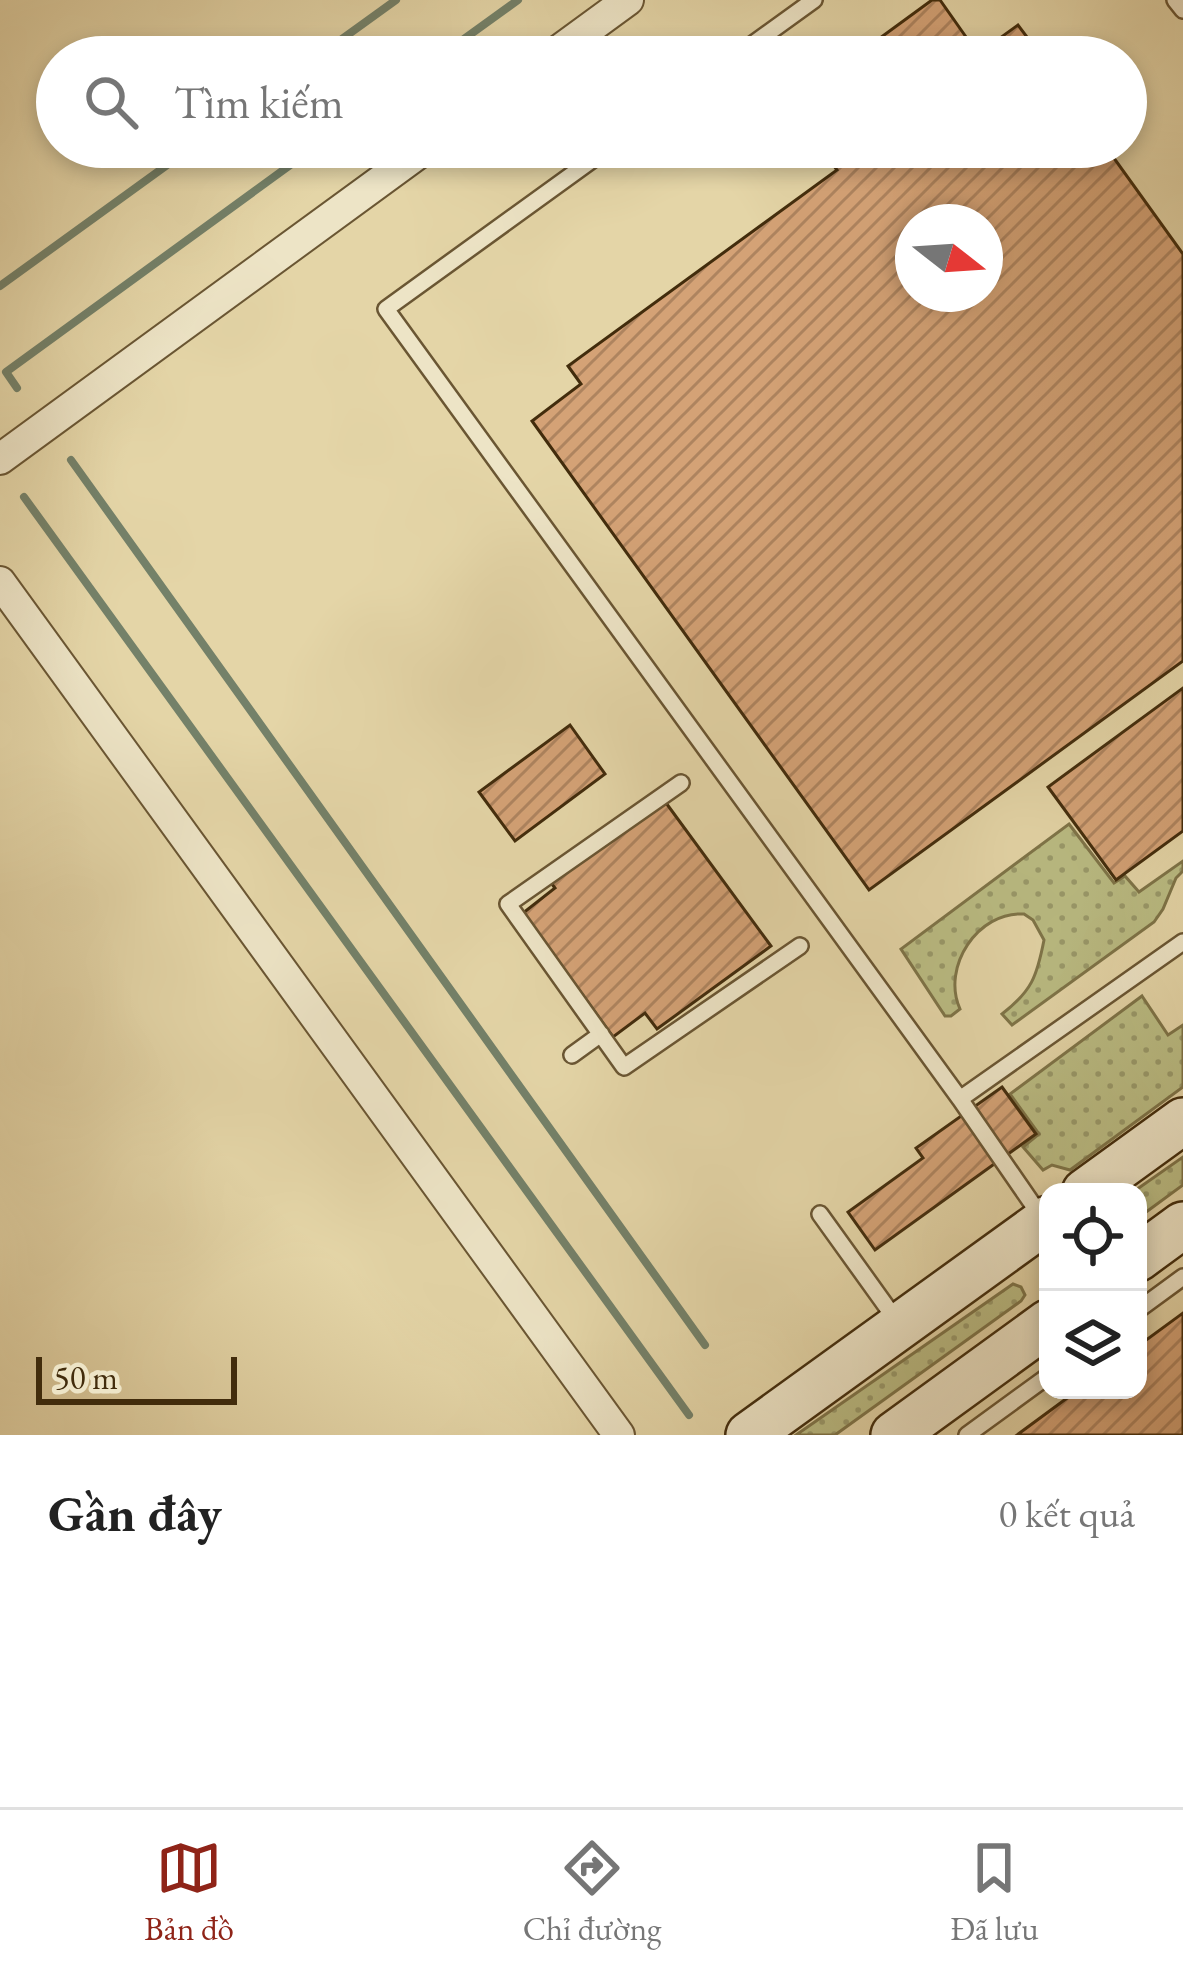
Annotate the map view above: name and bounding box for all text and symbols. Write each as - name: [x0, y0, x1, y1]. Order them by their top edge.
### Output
- search box: [36, 36, 1147, 168]
- icon: search: [78, 69, 144, 135]
- text: Tìm kiếm: [174, 73, 344, 131]
- north arrow: [895, 204, 1003, 312]
- map controls: [1039, 1183, 1147, 1399]
- button: locate: [1039, 1183, 1147, 1291]
- button: layers: [1039, 1291, 1147, 1399]
- scale bar: [36, 1351, 237, 1404]
- text: 50 m: [54, 1356, 118, 1399]
- text: Gần đây: [48, 1480, 222, 1546]
- text: 0 kết quả: [998, 1488, 1135, 1539]
- tab: Bản đồ: [144, 1835, 234, 1950]
- tab: Chỉ đường: [523, 1835, 661, 1950]
- tab: Đã lưu: [950, 1835, 1039, 1950]

